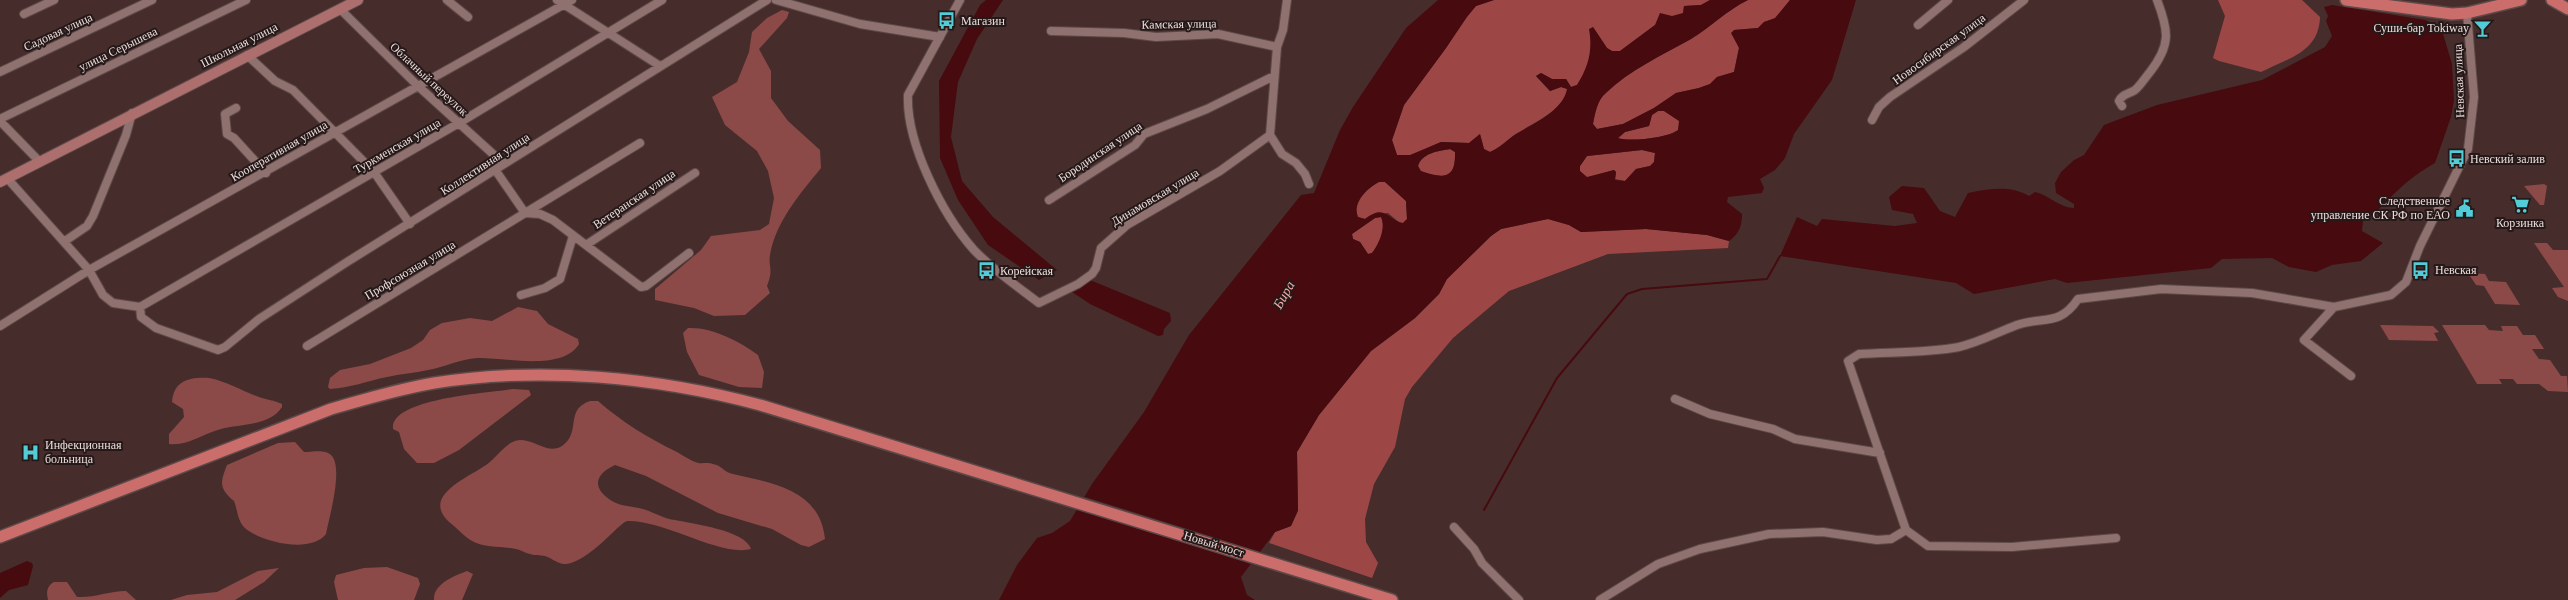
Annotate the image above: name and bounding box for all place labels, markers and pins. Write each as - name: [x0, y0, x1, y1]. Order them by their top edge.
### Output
- bus stop icon: Магазин: [937, 11, 957, 31]
- place label: Магазин: [961, 14, 1005, 28]
- bar icon: Суши-бар Tokiway: [2473, 18, 2493, 38]
- place label: Суши-бар Tokiway: [2373, 21, 2469, 35]
- bus stop icon: Невский залив: [2446, 149, 2466, 169]
- place label: Невский залив: [2470, 152, 2545, 166]
- place label: Следственное управление СК РФ по ЕАО: [2311, 194, 2450, 222]
- supermarket icon: Корзинка: [2510, 194, 2530, 214]
- public building icon: Следственное управление СК РФ по ЕАО: [2454, 198, 2474, 218]
- place label: Корзинка: [2496, 216, 2545, 230]
- bus stop icon: Невская: [2411, 260, 2431, 280]
- bus stop icon: Корейская: [976, 261, 996, 281]
- place label: Невская: [2435, 263, 2477, 277]
- place label: Корейская: [1000, 264, 1053, 278]
- place label: Инфекционная больница: [45, 438, 122, 466]
- hospital icon: Инфекционная больница: [21, 442, 41, 462]

